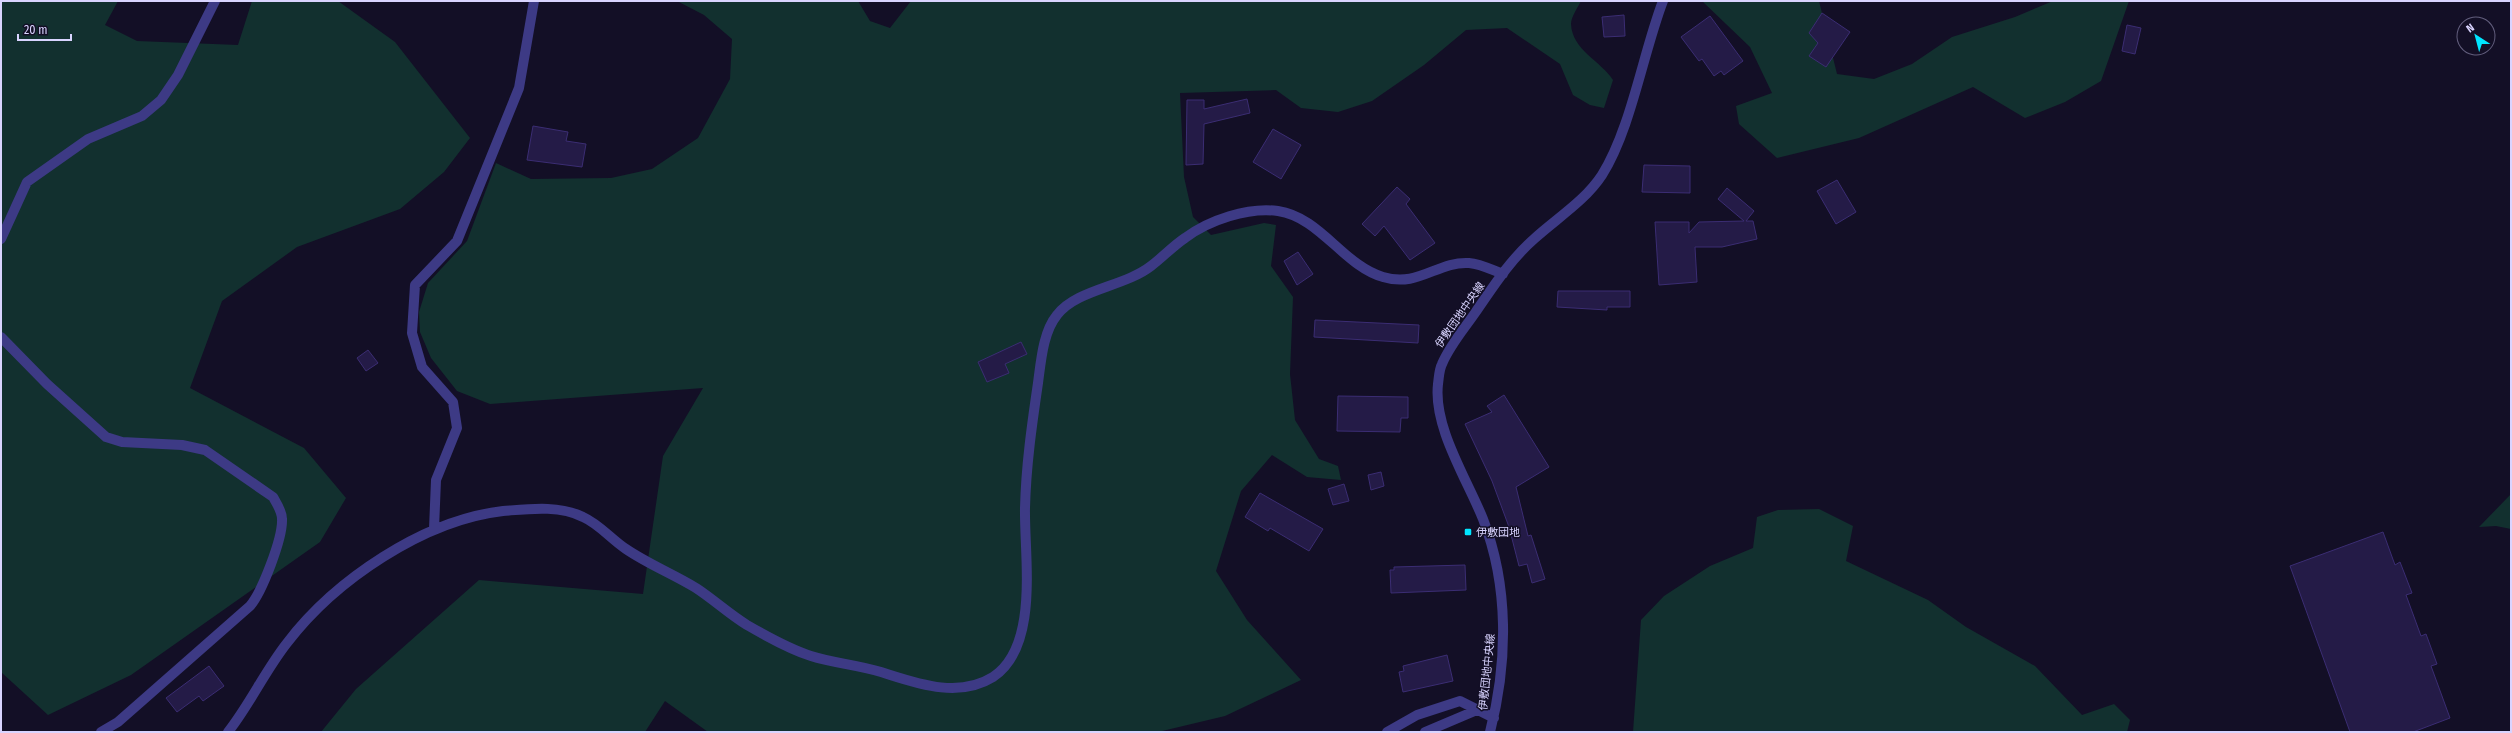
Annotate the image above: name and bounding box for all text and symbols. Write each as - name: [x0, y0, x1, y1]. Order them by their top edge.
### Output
- scale bar: [18, 16, 71, 42]
- north arrow: [2456, 16, 2496, 56]
- text: N: [2464, 21, 2477, 36]
- text: 20 m: [24, 23, 48, 37]
- street label: 伊敷団地中央線: [1433, 280, 1487, 350]
- place label: 伊敷団地: [1476, 526, 1520, 539]
- marker: 伊敷団地: [1463, 527, 1473, 537]
- street label: 伊敷団地中央線: [1477, 633, 1497, 711]

